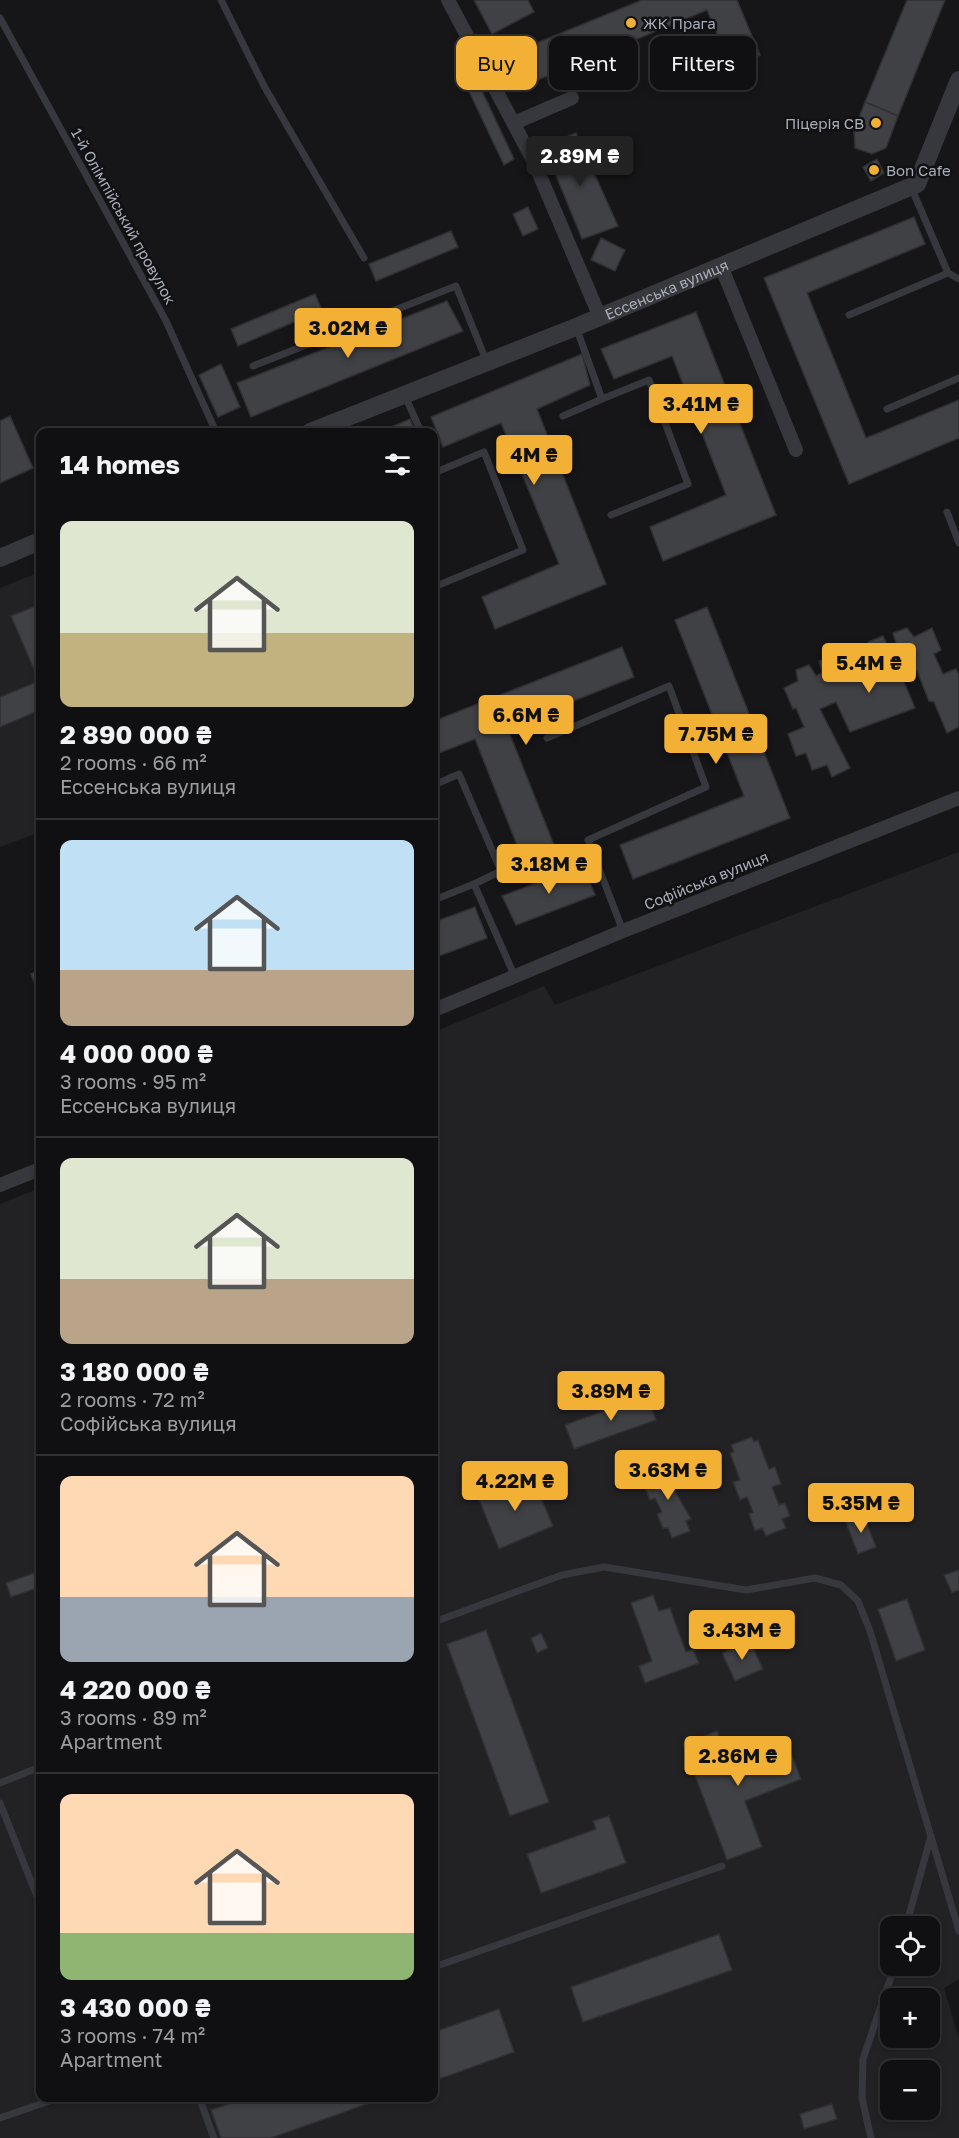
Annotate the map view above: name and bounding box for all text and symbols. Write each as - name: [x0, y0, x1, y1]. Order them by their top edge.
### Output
- place label: ЖК Прага: [643, 14, 716, 32]
- marker: ЖК Прага: [624, 16, 638, 30]
- chip: Buy: [456, 36, 537, 90]
- chip: Rent: [549, 36, 638, 90]
- chip: Filters: [650, 36, 756, 90]
- place label: Піцерія СВ: [785, 114, 864, 132]
- marker: Піцерія СВ: [869, 116, 883, 130]
- street label: 1-й Олімпійський провулок: [68, 125, 180, 308]
- pin: 2.89M ₴: [525, 136, 635, 187]
- text: 2.89M ₴: [540, 143, 620, 167]
- place label: Bon Cafe: [886, 161, 951, 179]
- marker: Bon Cafe: [867, 163, 881, 177]
- street label: Ессенська вулиця: [602, 255, 731, 323]
- pin: 3.02M ₴: [293, 308, 403, 359]
- text: 3.02M ₴: [309, 315, 387, 339]
- pin: 3.41M ₴: [646, 384, 756, 435]
- text: 3.41M ₴: [663, 391, 739, 415]
- pin: 4M ₴: [498, 435, 570, 486]
- text: 4M ₴: [510, 442, 558, 466]
- icon: filters: [381, 448, 414, 481]
- text: 14 homes: [60, 449, 180, 480]
- icon: home: [183, 560, 291, 668]
- pin: 5.4M ₴: [820, 643, 918, 694]
- text: 5.4M ₴: [836, 650, 902, 674]
- pin: 6.6M ₴: [477, 695, 575, 746]
- text: 6.6M ₴: [493, 702, 559, 726]
- pin: 7.75M ₴: [661, 714, 771, 765]
- text: 2 890 000 ₴: [60, 719, 212, 750]
- text: 7.75M ₴: [678, 721, 754, 745]
- text: 2 rooms · 66 m²: [60, 750, 207, 774]
- text: Ессенська вулиця: [60, 774, 236, 798]
- pin: 3.18M ₴: [494, 844, 604, 895]
- street label: Софійська вулиця: [641, 847, 771, 913]
- text: 3.18M ₴: [511, 851, 587, 875]
- icon: home: [183, 879, 291, 987]
- text: 4 000 000 ₴: [60, 1038, 213, 1069]
- text: 3 rooms · 95 m²: [60, 1069, 206, 1093]
- text: Ессенська вулиця: [60, 1093, 236, 1117]
- icon: home: [183, 1197, 291, 1305]
- text: 3 180 000 ₴: [60, 1356, 209, 1387]
- pin: 3.89M ₴: [556, 1371, 666, 1422]
- text: 3.89M ₴: [571, 1378, 651, 1402]
- text: 2 rooms · 72 m²: [60, 1387, 205, 1411]
- text: Софійська вулиця: [60, 1411, 237, 1435]
- pin: 3.63M ₴: [613, 1450, 723, 1501]
- text: 3.63M ₴: [629, 1457, 707, 1481]
- pin: 4.22M ₴: [460, 1461, 570, 1512]
- text: 4.22M ₴: [476, 1468, 554, 1492]
- pin: 5.35M ₴: [806, 1483, 916, 1534]
- text: 5.35M ₴: [822, 1490, 900, 1514]
- icon: home: [183, 1515, 291, 1623]
- pin: 3.43M ₴: [687, 1610, 797, 1661]
- text: 3.43M ₴: [703, 1617, 781, 1641]
- text: 4 220 000 ₴: [60, 1674, 211, 1705]
- text: 3 rooms · 89 m²: [60, 1705, 207, 1729]
- text: Apartment: [60, 1729, 163, 1753]
- pin: 2.86M ₴: [683, 1736, 793, 1787]
- text: 2.86M ₴: [698, 1743, 778, 1767]
- icon: home: [183, 1833, 291, 1941]
- map controls: [880, 1916, 940, 2120]
- button: locate: [880, 1916, 940, 1976]
- button: +: [880, 1988, 940, 2048]
- text: 3 430 000 ₴: [60, 1992, 211, 2023]
- text: 3 rooms · 74 m²: [60, 2023, 205, 2047]
- text: Apartment: [60, 2047, 163, 2071]
- button: −: [880, 2060, 940, 2120]

